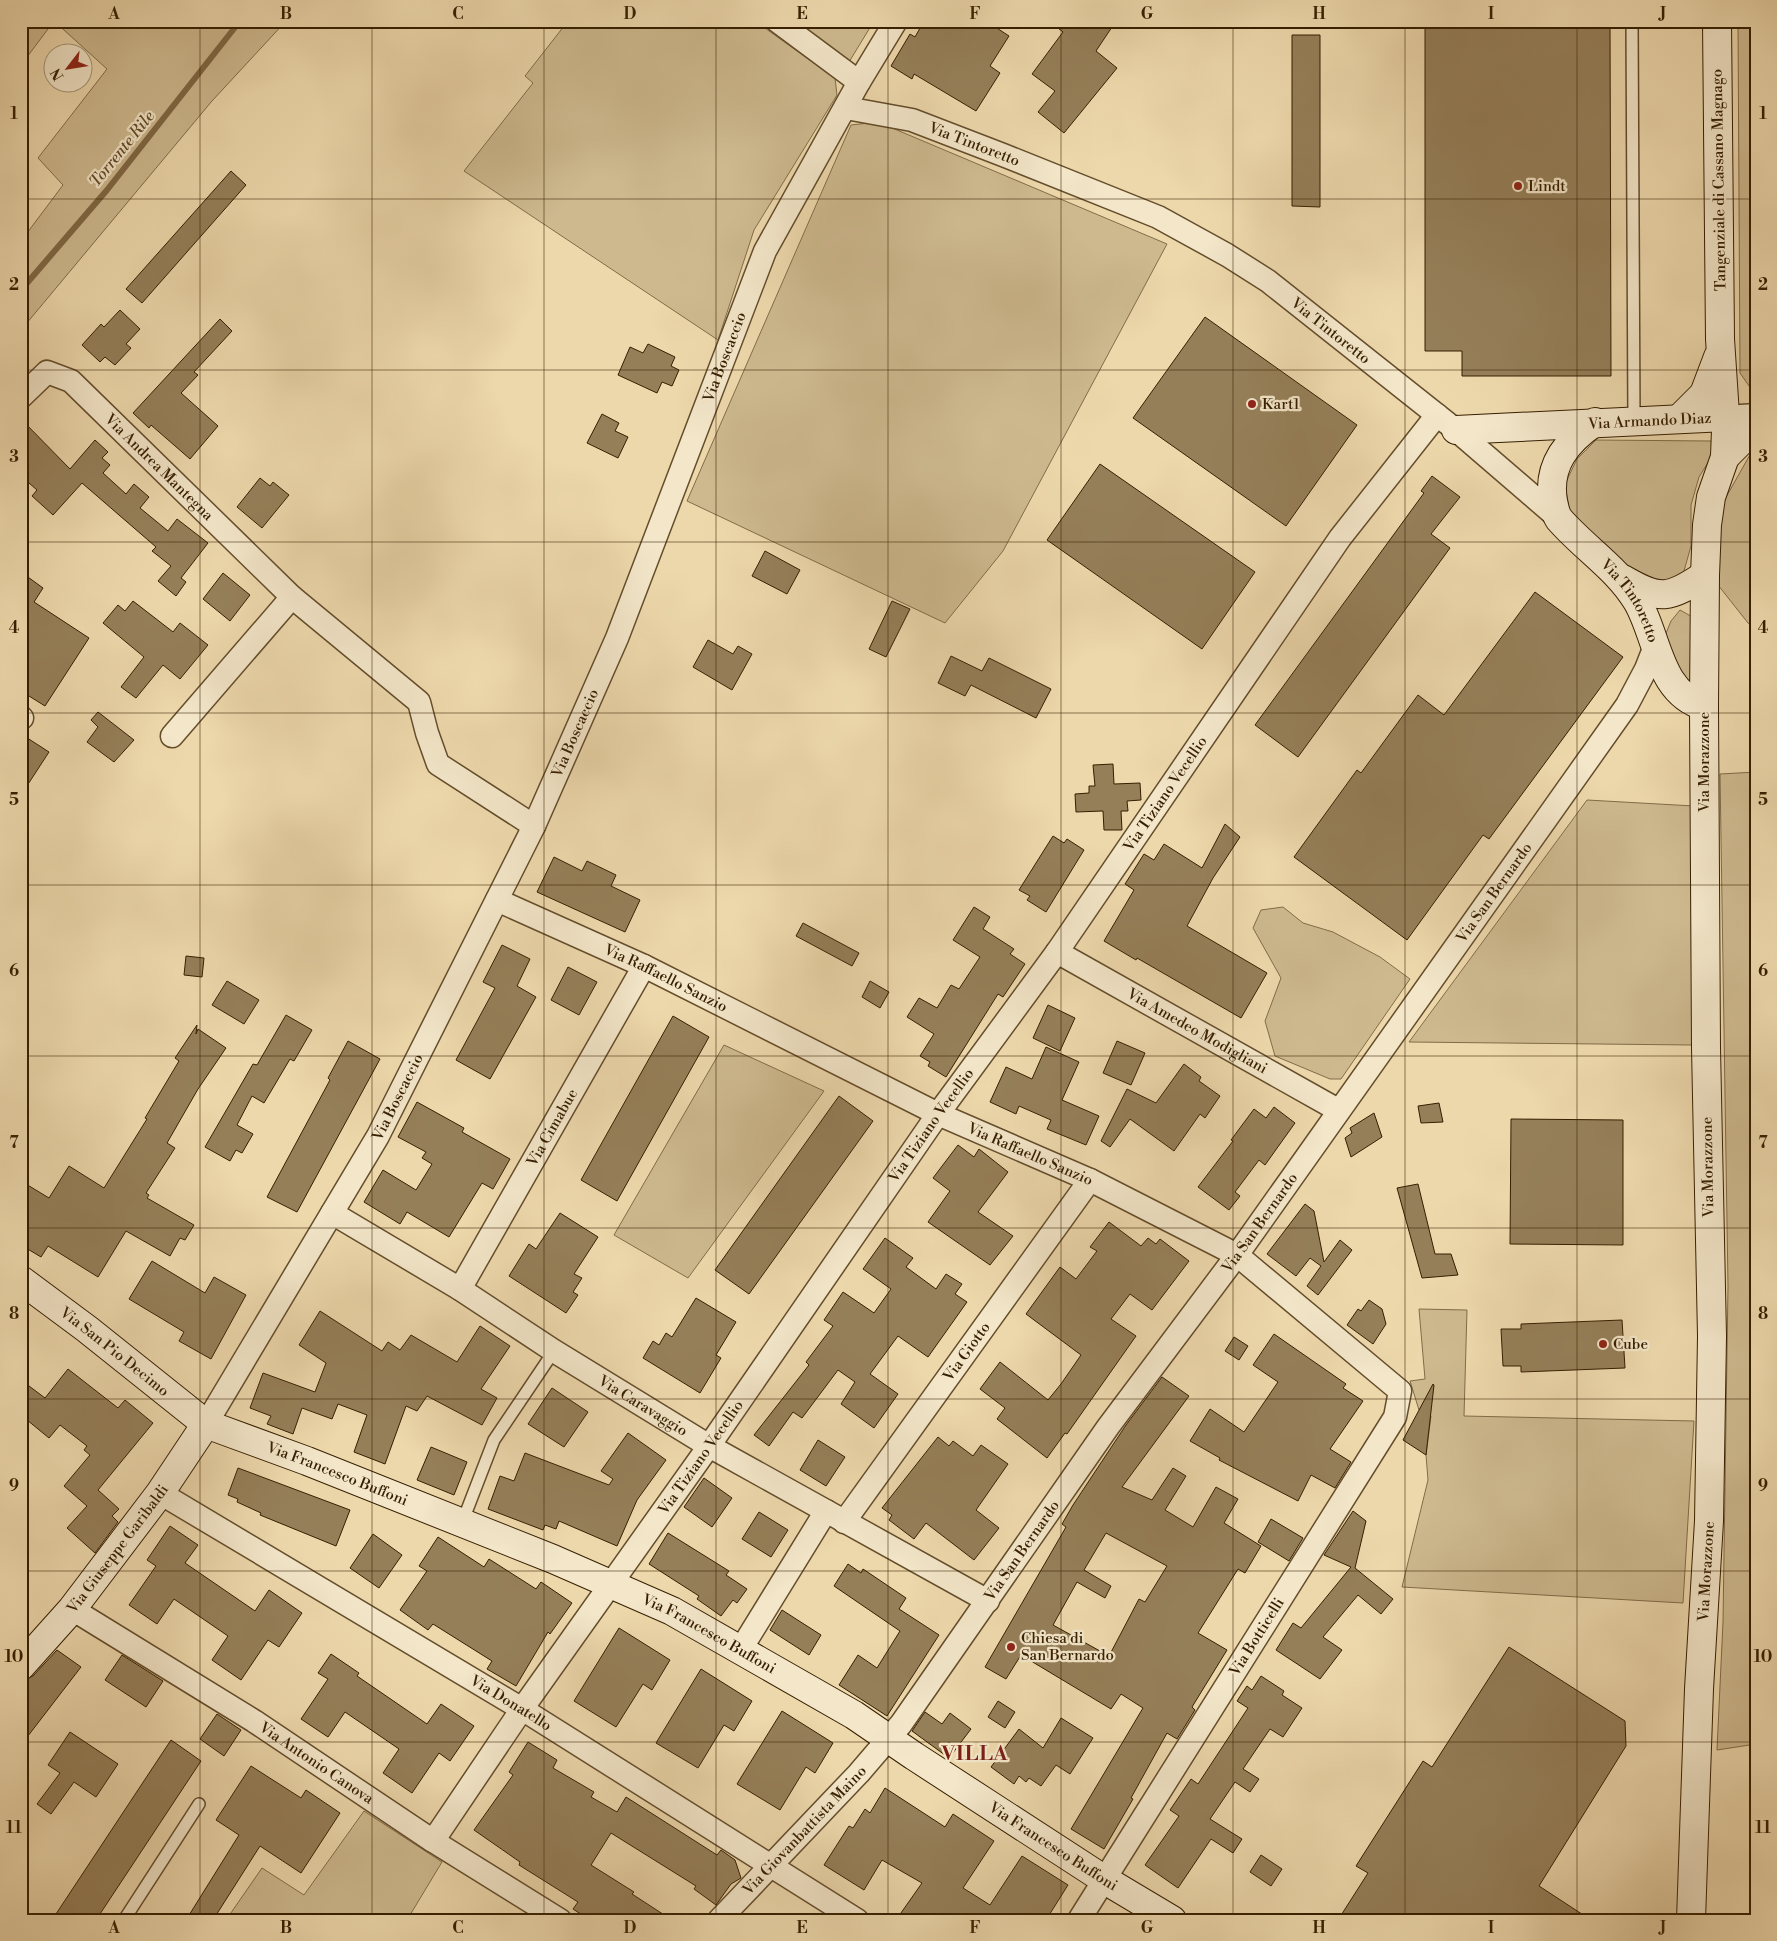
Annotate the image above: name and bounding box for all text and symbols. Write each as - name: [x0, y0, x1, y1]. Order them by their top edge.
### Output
- text: A: [107, 4, 120, 24]
- text: B: [280, 4, 292, 24]
- text: C: [452, 4, 464, 24]
- text: D: [624, 4, 637, 24]
- text: E: [796, 4, 808, 24]
- text: F: [969, 4, 981, 24]
- text: G: [1141, 4, 1154, 24]
- text: H: [1312, 4, 1326, 24]
- text: I: [1488, 4, 1494, 24]
- text: J: [1658, 4, 1666, 24]
- north arrow: [42, 42, 92, 92]
- text: N: [47, 65, 68, 84]
- street label: Tangenziale di Cassano Magnago: [1708, 69, 1730, 291]
- text: 1: [10, 104, 18, 124]
- text: 1: [1759, 104, 1767, 124]
- water label: Torrente Rile: [85, 106, 159, 191]
- street label: Via Tintoretto: [925, 118, 1023, 170]
- place label: Lindt: [1528, 177, 1566, 196]
- marker: Lindt: [1512, 180, 1524, 192]
- text: 2: [9, 275, 19, 295]
- text: 2: [1758, 275, 1768, 295]
- street label: Via Tintoretto: [1286, 293, 1374, 368]
- street label: Via Boscaccio: [698, 309, 750, 405]
- place label: Kart1: [1262, 395, 1300, 414]
- marker: Kart1: [1246, 398, 1258, 410]
- street label: Via Armando Diaz: [1587, 408, 1712, 433]
- street label: Via Andrea Mantegna: [100, 409, 218, 525]
- text: 3: [9, 447, 19, 467]
- text: 3: [1758, 447, 1768, 467]
- street label: Via Tintoretto: [1596, 554, 1663, 645]
- text: 4: [9, 618, 20, 638]
- text: 4: [1758, 618, 1769, 638]
- street label: Via Boscaccio: [547, 686, 603, 781]
- street label: Via Morazzone: [1695, 712, 1714, 813]
- street label: Via Tiziano Vecellio: [1119, 732, 1211, 856]
- text: 5: [9, 790, 19, 810]
- text: 5: [1758, 790, 1768, 810]
- street label: Via San Bernardo: [1451, 839, 1536, 947]
- street label: Via Raffaello Sanzio: [600, 939, 731, 1016]
- text: 6: [9, 961, 19, 981]
- text: 6: [1758, 961, 1768, 981]
- street label: Via Amedeo Modigliani: [1123, 983, 1271, 1078]
- street label: Via Boscaccio: [367, 1050, 427, 1145]
- street label: Via Tiziano Vecellio: [884, 1064, 978, 1187]
- street label: Via Cimabue: [522, 1085, 582, 1170]
- street label: Via Morazzone: [1698, 1117, 1718, 1218]
- street label: Via Raffaello Sanzio: [964, 1118, 1096, 1190]
- text: 7: [9, 1133, 19, 1153]
- text: 7: [1758, 1133, 1768, 1153]
- street label: Via San Bernardo: [1217, 1169, 1302, 1277]
- street label: Via San Pio Decimo: [56, 1302, 173, 1401]
- text: 8: [9, 1304, 19, 1324]
- text: 8: [1758, 1304, 1768, 1324]
- street label: Via Giotto: [938, 1318, 994, 1386]
- place label: Cube: [1613, 1335, 1648, 1354]
- marker: Cube: [1597, 1338, 1609, 1350]
- street label: Via Caravaggio: [594, 1371, 691, 1440]
- street label: Via Tiziano Vecellio: [653, 1396, 747, 1519]
- street label: Via Francesco Buffoni: [263, 1437, 411, 1510]
- text: 9: [9, 1476, 19, 1496]
- text: 9: [1758, 1476, 1768, 1496]
- street label: Via Giuseppe Garibaldi: [62, 1481, 173, 1618]
- street label: Via San Bernardo: [980, 1496, 1064, 1605]
- street label: Via Morazzone: [1693, 1521, 1718, 1623]
- street label: Via Francesco Buffoni: [638, 1589, 779, 1678]
- street label: Via Botticelli: [1225, 1594, 1289, 1681]
- place label: Chiesa di San Bernardo: [1021, 1629, 1114, 1665]
- marker: Chiesa di San Bernardo: [1005, 1641, 1017, 1653]
- text: 10: [5, 1647, 23, 1667]
- text: 10: [1754, 1647, 1772, 1667]
- street label: Via Donatello: [466, 1670, 555, 1735]
- street label: Via Antonio Canova: [255, 1717, 378, 1808]
- district label: VILLA: [941, 1742, 1008, 1767]
- street label: Via Giovanbattista Maino: [738, 1762, 871, 1900]
- street label: Via Francesco Buffoni: [984, 1797, 1121, 1895]
- text: 11: [6, 1818, 22, 1838]
- text: 11: [1755, 1818, 1771, 1838]
- text: A: [107, 1918, 120, 1938]
- text: B: [280, 1918, 292, 1938]
- text: C: [452, 1918, 464, 1938]
- text: D: [624, 1918, 637, 1938]
- text: E: [796, 1918, 808, 1938]
- text: F: [969, 1918, 981, 1938]
- text: G: [1141, 1918, 1154, 1938]
- text: H: [1312, 1918, 1326, 1938]
- text: I: [1488, 1918, 1494, 1938]
- text: J: [1658, 1918, 1666, 1938]

